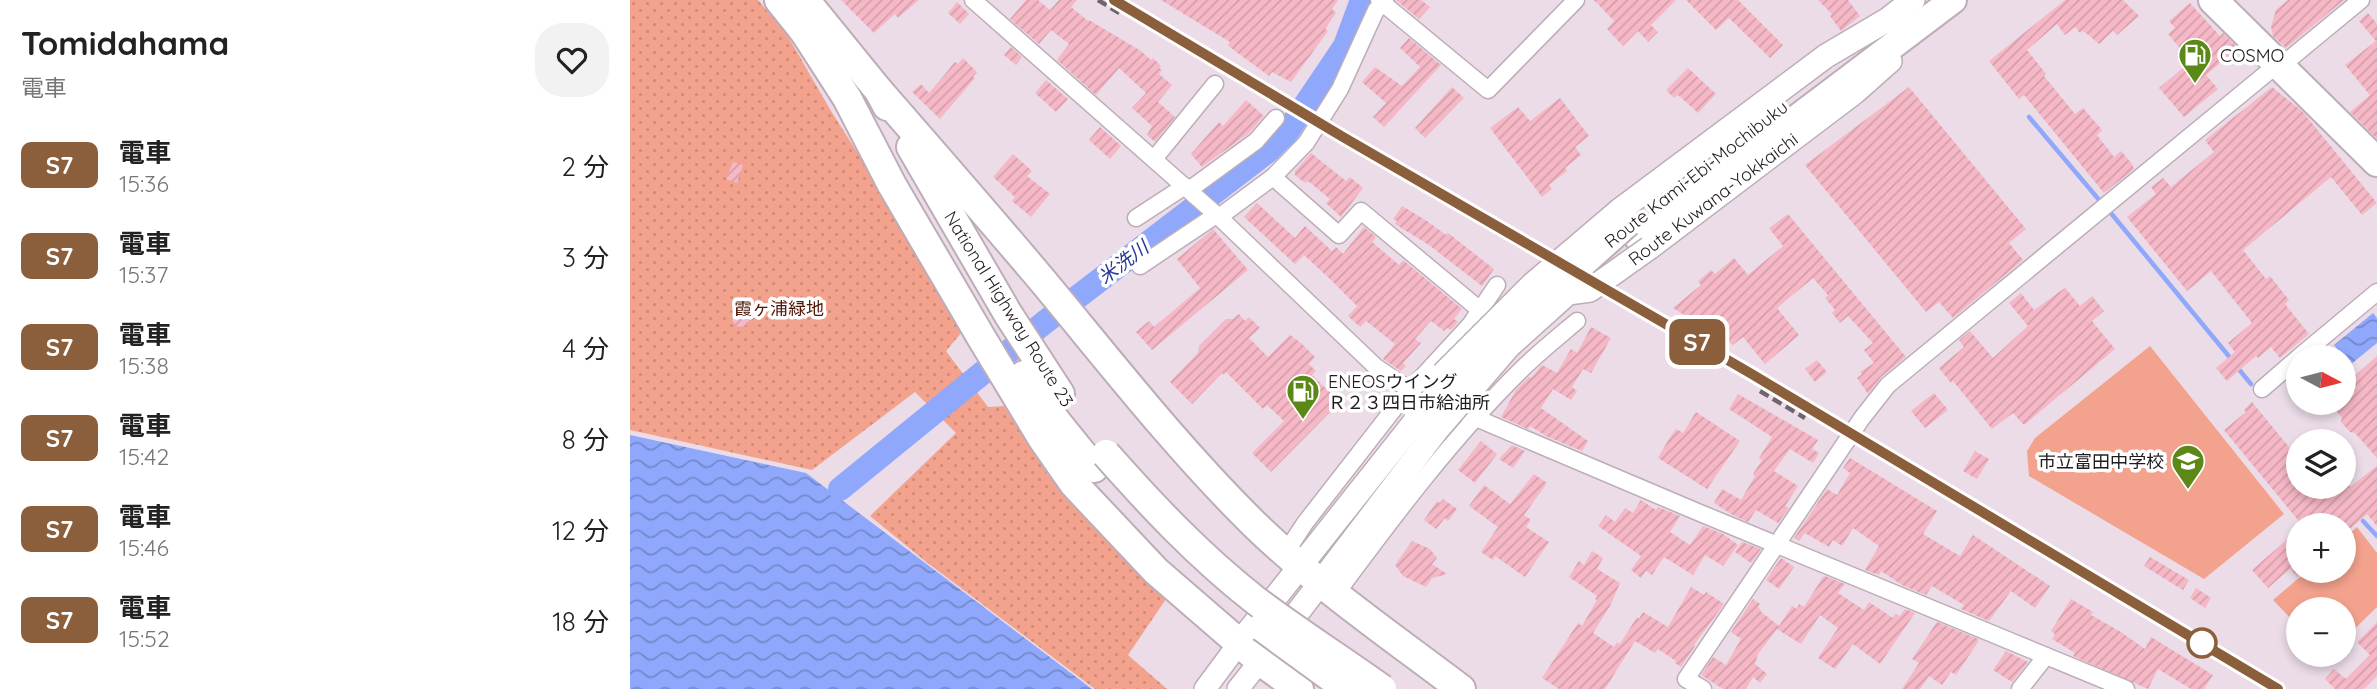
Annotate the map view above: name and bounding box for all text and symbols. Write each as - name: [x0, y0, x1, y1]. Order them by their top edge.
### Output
- text: Tomidahama: [21, 22, 229, 63]
- button: heart: [535, 23, 609, 97]
- fuel station icon: COSMO: [2176, 36, 2214, 85]
- place label: COSMO: [2220, 44, 2284, 67]
- text: 電車: [21, 73, 67, 102]
- street label: Route Kami-Ebi-Mochibuku: [1600, 95, 1792, 253]
- street label: Route Kuwana-Yokkaichi: [1624, 128, 1802, 270]
- text: 電車: [119, 136, 171, 169]
- text: S7: [46, 150, 73, 180]
- text: 2 分: [561, 150, 609, 183]
- text: 15:36: [119, 169, 169, 198]
- street label: National Highway Route 23: [939, 207, 1079, 411]
- text: 電車: [119, 227, 171, 260]
- water label: 米洗川: [1093, 234, 1155, 289]
- text: S7: [46, 241, 73, 271]
- text: 3 分: [562, 241, 609, 274]
- text: 15:37: [119, 260, 168, 289]
- park label: 霞ヶ浦緑地: [734, 297, 824, 320]
- text: 電車: [119, 318, 171, 351]
- line badge: S7: [1666, 319, 1728, 365]
- text: S7: [1683, 327, 1711, 357]
- text: S7: [46, 332, 73, 362]
- text: 4 分: [562, 332, 609, 365]
- north arrow: [2286, 345, 2356, 415]
- map controls: [2286, 345, 2356, 667]
- text: 15:38: [119, 351, 169, 380]
- place label: ENEOSウイング Ｒ２３四日市給油所: [1328, 370, 1490, 414]
- fuel station icon: ENEOSウイング Ｒ２３四日市給油所: [1284, 372, 1322, 421]
- text: 電車: [119, 409, 171, 442]
- text: S7: [46, 423, 73, 453]
- text: 8 分: [562, 423, 609, 456]
- button: layers: [2286, 429, 2356, 499]
- text: 15:42: [119, 442, 169, 471]
- school or university icon: 市立富田中学校: [2169, 442, 2207, 491]
- place label: 市立富田中学校: [2038, 450, 2164, 473]
- text: 電車: [119, 500, 171, 533]
- button: +: [2286, 513, 2356, 583]
- text: S7: [46, 514, 73, 544]
- text: 12 分: [552, 514, 609, 547]
- text: 15:46: [119, 533, 169, 562]
- text: 電車: [119, 591, 171, 624]
- button: −: [2286, 597, 2356, 667]
- text: S7: [46, 605, 73, 635]
- text: 18 分: [552, 605, 609, 638]
- text: 15:52: [119, 624, 170, 653]
- unlabelled marker: [2187, 628, 2217, 658]

